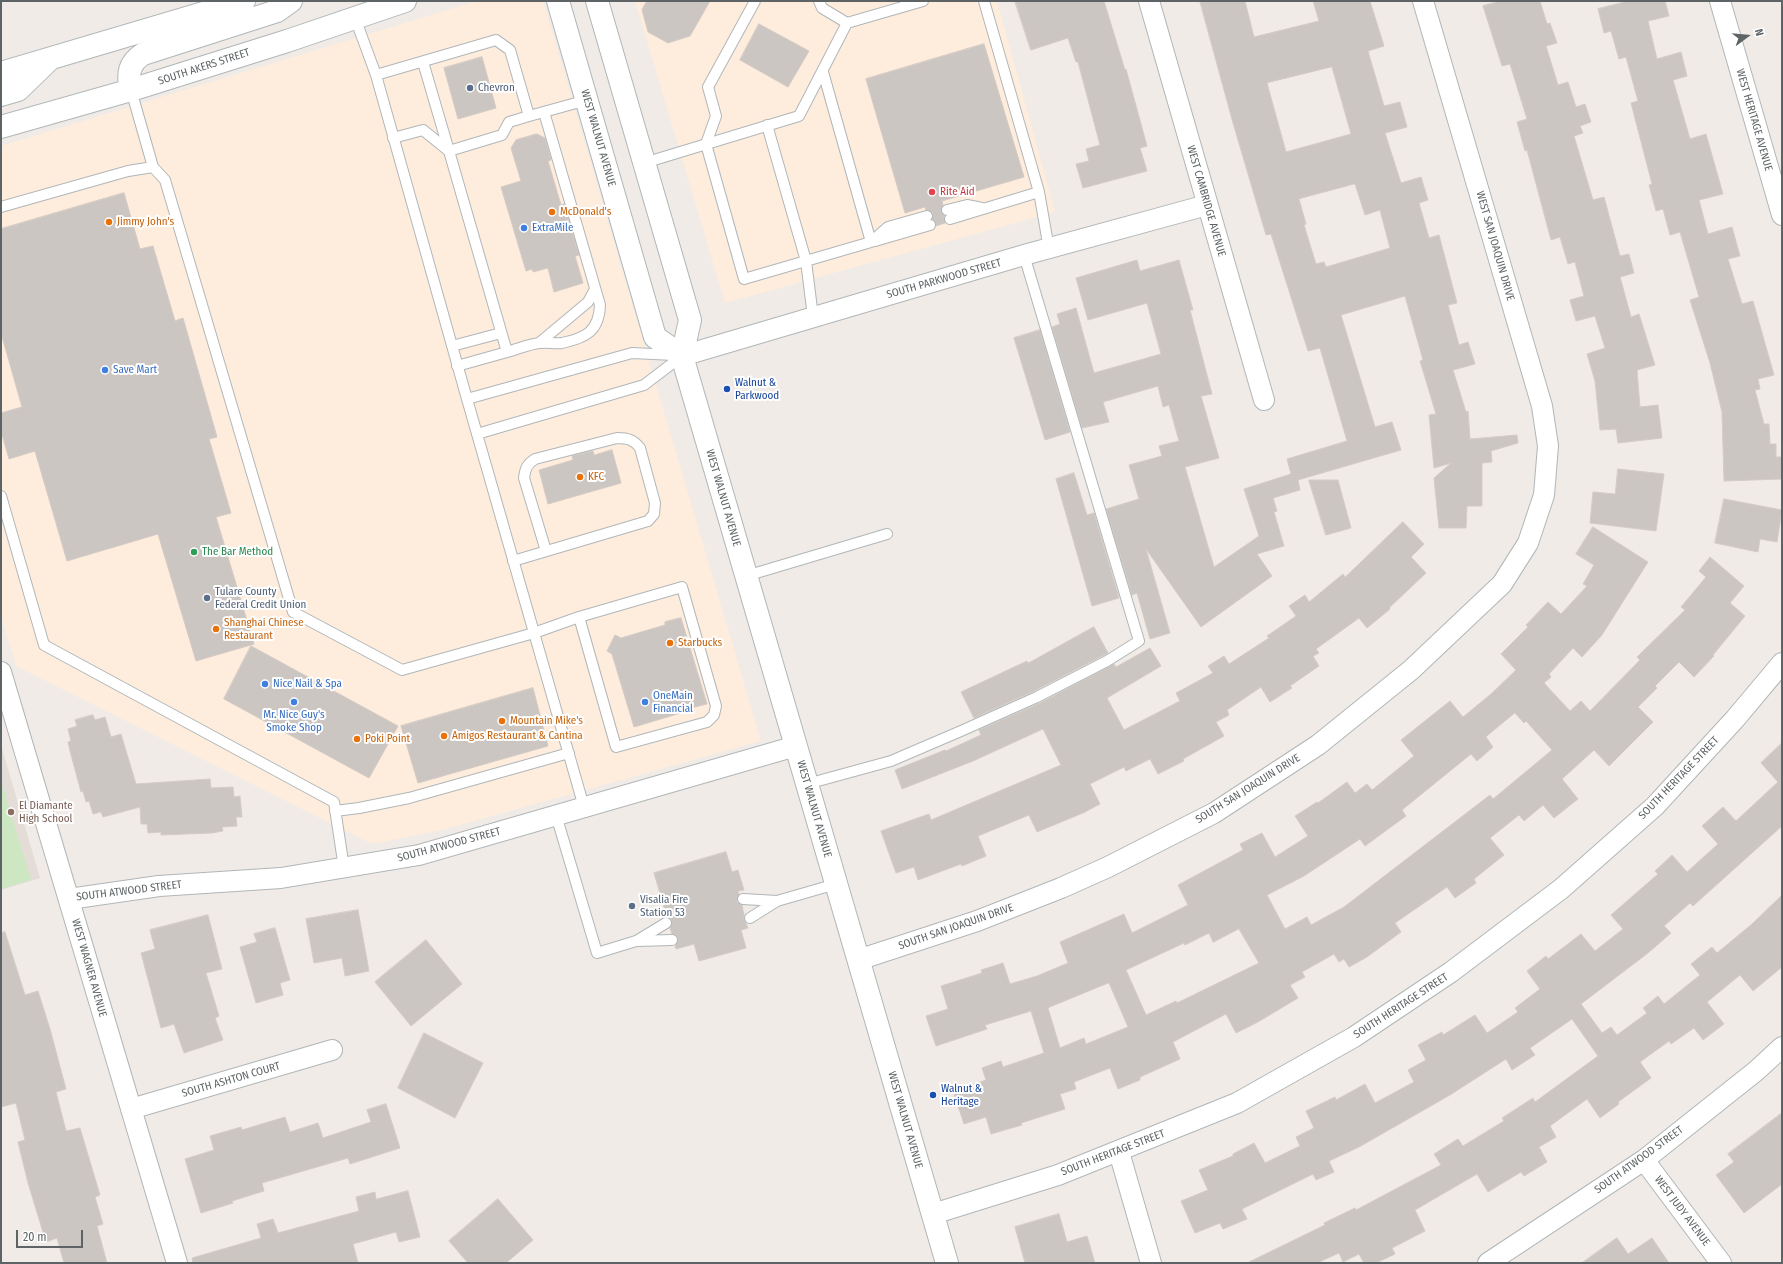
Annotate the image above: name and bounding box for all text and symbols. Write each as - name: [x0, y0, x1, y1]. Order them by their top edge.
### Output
- north arrow: [1727, 16, 1767, 56]
- text: N: [1752, 28, 1766, 38]
- street label: SOUTH AKERS STREET: [156, 46, 252, 88]
- street label: WEST HERITAGE AVENUE: [1733, 67, 1775, 173]
- place label: Chevron: [478, 81, 515, 95]
- marker: Chevron: [465, 83, 475, 93]
- street label: WEST WALNUT AVENUE: [578, 88, 618, 188]
- street label: WEST CAMBRIDGE AVENUE: [1184, 144, 1228, 258]
- place label: Rite Aid: [940, 185, 975, 199]
- marker: Rite Aid: [927, 187, 937, 197]
- street label: WEST SAN JOAQUIN DRIVE: [1473, 190, 1517, 302]
- place label: McDonald's: [560, 205, 611, 219]
- marker: McDonald's: [547, 207, 557, 217]
- place label: Jimmy John's: [117, 215, 174, 229]
- marker: Jimmy John's: [104, 217, 114, 227]
- place label: ExtraMile: [532, 221, 573, 235]
- marker: ExtraMile: [519, 223, 529, 233]
- street label: SOUTH PARKWOOD STREET: [885, 256, 1003, 302]
- place label: Save Mart: [113, 363, 157, 377]
- marker: Save Mart: [100, 365, 110, 375]
- place label: Walnut & Parkwood: [735, 376, 779, 402]
- marker: Walnut & Parkwood: [722, 384, 732, 394]
- street label: WEST WALNUT AVENUE: [703, 448, 743, 548]
- place label: KFC: [588, 470, 604, 484]
- marker: KFC: [575, 472, 585, 482]
- place label: The Bar Method: [202, 545, 273, 559]
- marker: The Bar Method: [189, 547, 199, 557]
- place label: Tulare County Federal Credit Union: [215, 585, 306, 611]
- marker: Tulare County Federal Credit Union: [202, 593, 212, 603]
- place label: Shanghai Chinese Restaurant: [224, 616, 304, 642]
- marker: Shanghai Chinese Restaurant: [211, 624, 221, 634]
- place label: Starbucks: [678, 636, 722, 650]
- marker: Starbucks: [665, 638, 675, 648]
- place label: Nice Nail & Spa: [273, 677, 342, 691]
- marker: Nice Nail & Spa: [260, 679, 270, 689]
- place label: OneMain Financial: [653, 689, 693, 715]
- marker: Mr. Nice Guy's Smoke Shop: [289, 697, 299, 707]
- marker: OneMain Financial: [640, 697, 650, 707]
- place label: Mr. Nice Guy's Smoke Shop: [263, 708, 325, 734]
- place label: Mountain Mike's: [510, 714, 583, 728]
- marker: Mountain Mike's: [497, 716, 507, 726]
- place label: Amigos Restaurant & Cantina: [452, 729, 583, 743]
- marker: Amigos Restaurant & Cantina: [439, 731, 449, 741]
- place label: Poki Point: [365, 732, 410, 746]
- marker: Poki Point: [352, 734, 362, 744]
- street label: SOUTH HERITAGE STREET: [1636, 734, 1722, 822]
- street label: SOUTH SAN JOAQUIN DRIVE: [1193, 751, 1303, 827]
- street label: WEST WALNUT AVENUE: [794, 759, 834, 859]
- place label: El Diamante High School: [19, 799, 73, 825]
- marker: El Diamante High School: [6, 807, 16, 817]
- street label: SOUTH ATWOOD STREET: [396, 825, 502, 865]
- street label: SOUTH ATWOOD STREET: [75, 878, 183, 904]
- place label: Visalia Fire Station 53: [640, 893, 688, 919]
- marker: Visalia Fire Station 53: [627, 901, 637, 911]
- street label: SOUTH SAN JOAQUIN DRIVE: [897, 901, 1015, 953]
- street label: WEST WAGNER AVENUE: [69, 917, 109, 1019]
- street label: SOUTH HERITAGE STREET: [1351, 971, 1451, 1041]
- street label: SOUTH ASHTON COURT: [180, 1060, 282, 1100]
- street label: WEST WALNUT AVENUE: [885, 1070, 925, 1170]
- place label: Walnut & Heritage: [941, 1082, 982, 1108]
- marker: Walnut & Heritage: [928, 1090, 938, 1100]
- street label: SOUTH ATWOOD STREET: [1592, 1123, 1686, 1197]
- street label: SOUTH HERITAGE STREET: [1059, 1127, 1167, 1179]
- street label: WEST JUDY AVENUE: [1651, 1173, 1713, 1249]
- scale bar: [18, 1222, 85, 1248]
- text: 20 m: [23, 1230, 47, 1244]

